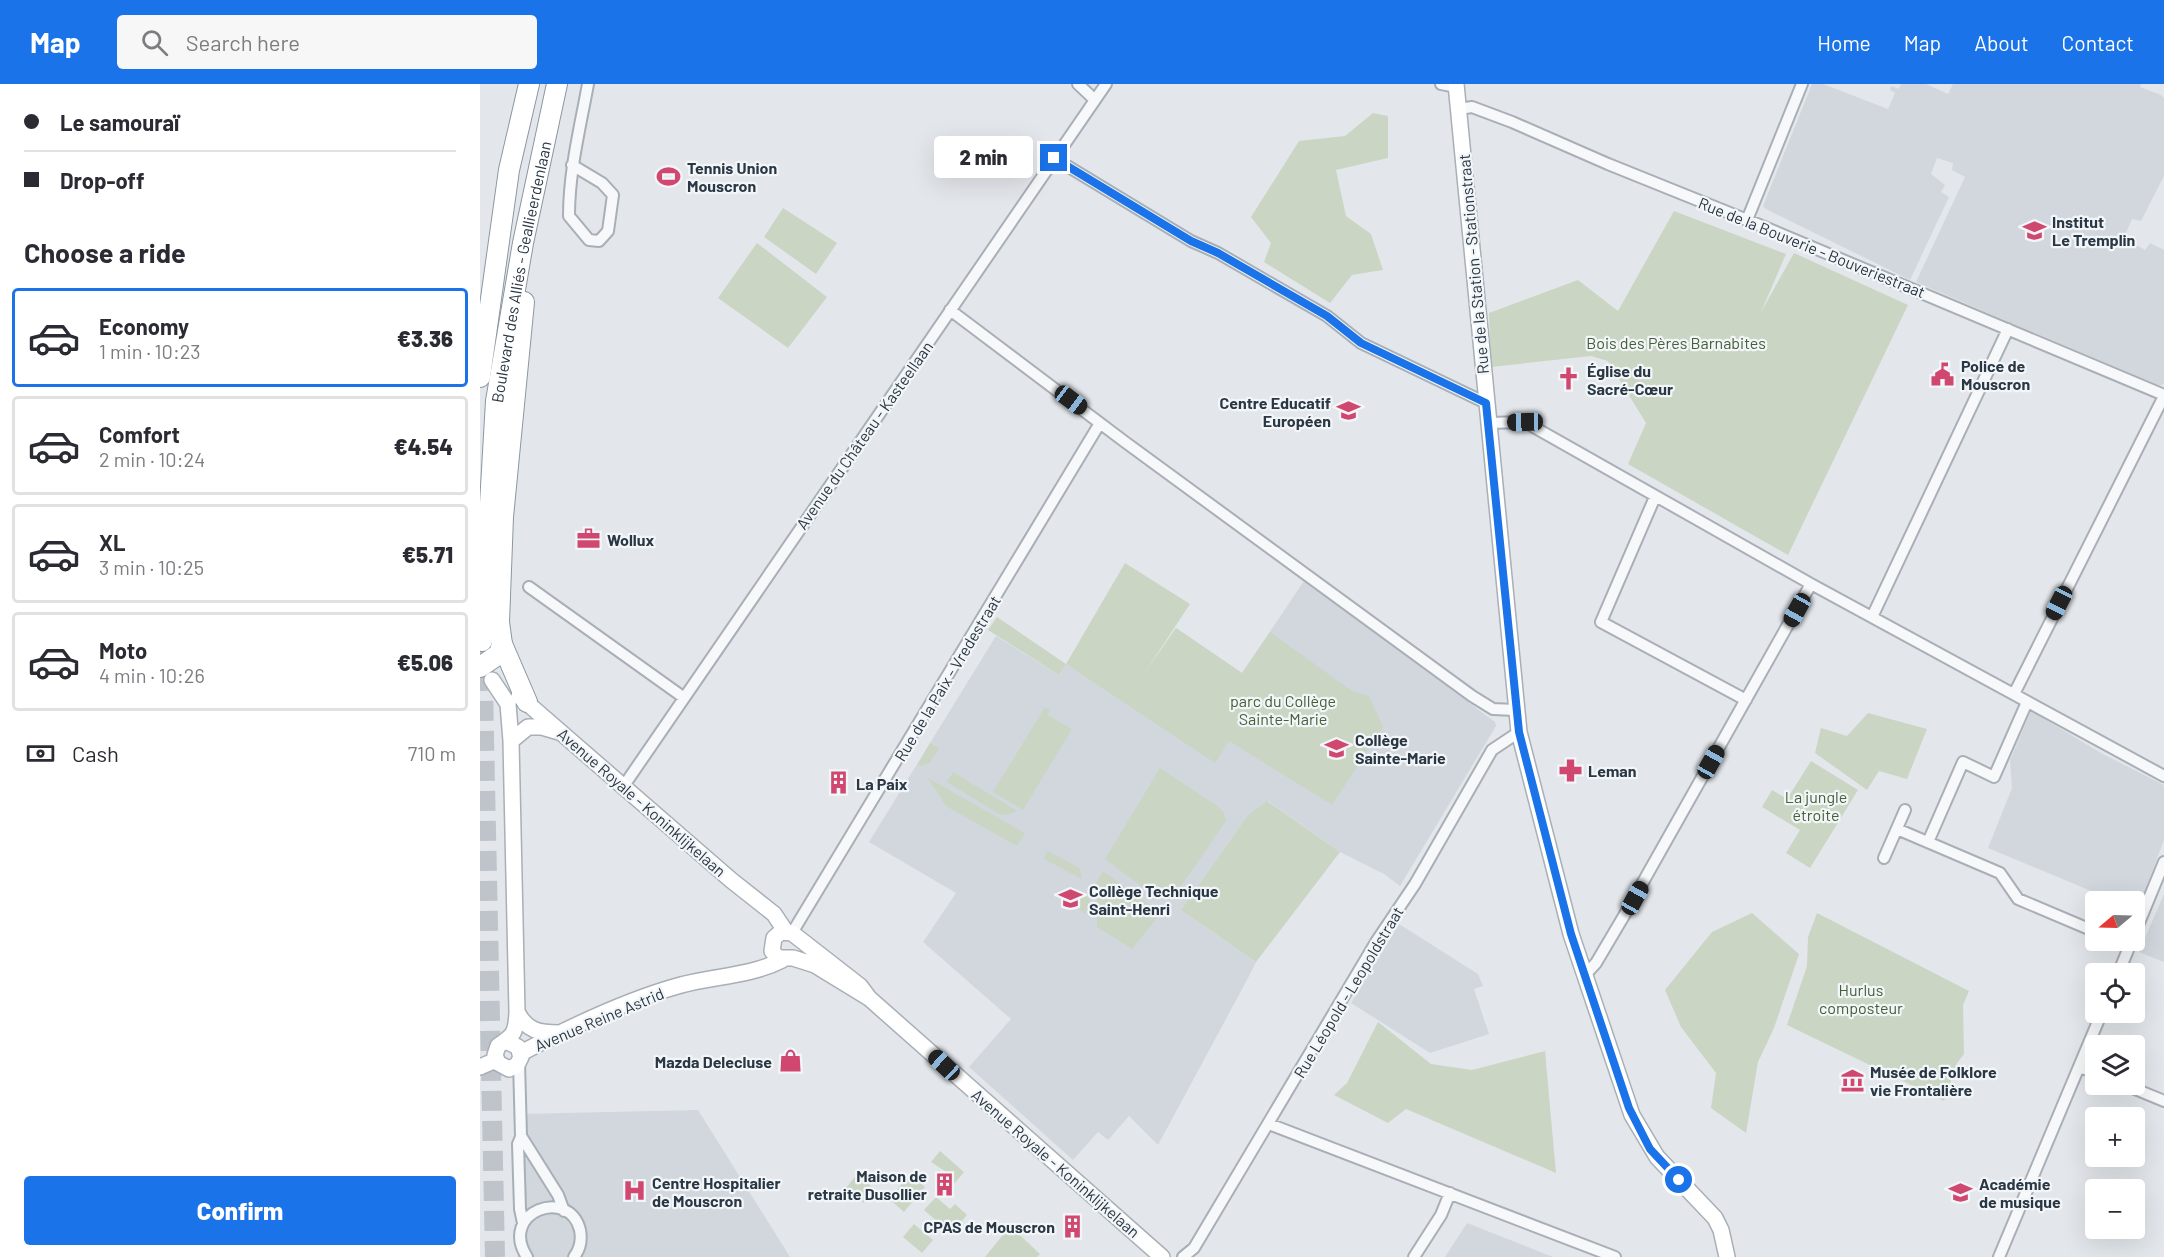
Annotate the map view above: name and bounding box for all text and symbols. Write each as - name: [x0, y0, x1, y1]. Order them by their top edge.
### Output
- search box: [117, 15, 537, 69]
- text: Map: [30, 25, 81, 59]
- icon: search: [138, 26, 171, 59]
- text: Search here: [186, 29, 300, 55]
- text: Home: [1817, 30, 1871, 55]
- text: Map: [1904, 30, 1941, 55]
- text: About: [1974, 30, 2029, 55]
- text: Contact: [2062, 30, 2134, 55]
- text: Le samouraï: [60, 109, 179, 135]
- callout: 2 min: [934, 137, 1033, 179]
- street label: Boulevard des Alliés - Geallieerdenlaan: [486, 139, 554, 404]
- route end: [1040, 144, 1067, 171]
- text: 2 min: [959, 145, 1008, 169]
- street label: Rue de la Station - Stationstraat: [1454, 153, 1492, 375]
- place label: Tennis Union Mouscron: [687, 158, 777, 195]
- sports icon: Tennis Union Mouscron: [656, 163, 682, 189]
- text: Drop-off: [60, 167, 144, 193]
- street label: Rue de la Bouverie - Bouveriestraat: [1696, 193, 1928, 301]
- place label: Institut Le Tremplin: [2052, 212, 2135, 249]
- school or university icon: Institut Le Tremplin: [2021, 217, 2047, 243]
- text: Choose a ride: [24, 236, 186, 268]
- icon: car: [27, 311, 81, 365]
- text: Economy: [99, 313, 189, 339]
- text: €3.36: [397, 325, 453, 351]
- park label: Bois des Pères Barnabites: [1586, 333, 1766, 352]
- street label: Avenue du Château - Kasteellaan: [792, 337, 936, 533]
- text: 1 min · 10:23: [99, 339, 201, 363]
- place label: Police de Mouscron: [1961, 356, 2030, 393]
- place label: Église du Sacré-Cœur: [1587, 361, 1673, 398]
- public building icon: Police de Mouscron: [1930, 361, 1956, 387]
- church icon: Église du Sacré-Cœur: [1556, 366, 1582, 392]
- car: [1051, 382, 1091, 418]
- place label: Centre Educatif Européen: [1220, 393, 1331, 430]
- school or university icon: Centre Educatif Européen: [1336, 398, 1362, 424]
- car: [1507, 413, 1543, 431]
- icon: car: [27, 419, 81, 473]
- text: Comfort: [99, 421, 180, 447]
- text: €4.54: [394, 433, 453, 459]
- text: 2 min · 10:24: [99, 447, 205, 471]
- office icon: Wollux: [576, 526, 602, 552]
- icon: car: [27, 527, 81, 581]
- text: XL: [99, 529, 125, 555]
- place label: Wollux: [607, 530, 654, 549]
- text: €5.71: [402, 541, 453, 567]
- text: 3 min · 10:25: [99, 555, 204, 579]
- car: [2043, 583, 2075, 623]
- car: [1780, 590, 1814, 630]
- street label: Rue de la Paix - Vredestraat: [890, 592, 1004, 764]
- icon: car: [27, 635, 81, 689]
- text: Moto: [99, 637, 147, 663]
- text: €5.06: [397, 649, 453, 675]
- text: 4 min · 10:26: [99, 663, 205, 687]
- park label: parc du Collège Sainte-Marie: [1230, 691, 1336, 728]
- street label: Avenue Royale - Koninklijkelaan: [554, 724, 730, 880]
- place label: Collège Sainte-Marie: [1355, 730, 1446, 767]
- school or university icon: Collège Sainte-Marie: [1324, 735, 1350, 761]
- icon: cash: [24, 737, 57, 770]
- text: Cash: [72, 740, 119, 766]
- text: 710 m: [408, 741, 456, 765]
- car: [1694, 742, 1728, 782]
- pharmacy icon: Leman: [1557, 757, 1583, 783]
- place label: Leman: [1588, 761, 1636, 780]
- building icon: La Paix: [825, 770, 851, 796]
- place label: La Paix: [856, 774, 908, 793]
- park label: La jungle étroite: [1785, 787, 1847, 824]
- car: [1618, 878, 1652, 918]
- place label: Collège Technique Saint-Henri: [1089, 881, 1219, 918]
- school or university icon: Collège Technique Saint-Henri: [1058, 886, 1084, 912]
- north arrow: [2085, 891, 2145, 951]
- map controls: [2085, 891, 2145, 1239]
- street label: Rue Léopold - Leopoldstraat: [1289, 903, 1407, 1081]
- button: locate: [2085, 963, 2145, 1023]
- park label: Hurlus composteur: [1819, 980, 1903, 1017]
- street label: Avenue Reine Astrid: [532, 983, 666, 1055]
- button: layers: [2085, 1035, 2145, 1095]
- car: [925, 1046, 963, 1084]
- shop icon: Mazda Delecluse: [777, 1048, 803, 1074]
- place label: Mazda Delecluse: [655, 1052, 772, 1071]
- place label: Musée de Folklore vie Frontalière: [1870, 1062, 1997, 1099]
- museum icon: Musée de Folklore vie Frontalière: [1839, 1067, 1865, 1093]
- street label: Avenue Royale - Koninklijkelaan: [968, 1085, 1144, 1241]
- button: +: [2085, 1107, 2145, 1167]
- place label: Maison de retraite Dusollier: [808, 1166, 927, 1203]
- route start: [1665, 1166, 1692, 1193]
- building icon: Maison de retraite Dusollier: [932, 1171, 958, 1197]
- place label: Centre Hospitalier de Mouscron: [652, 1173, 781, 1210]
- place label: Académie de musique: [1979, 1174, 2061, 1211]
- button: Confirm: [24, 1176, 456, 1245]
- hospital icon: Centre Hospitalier de Mouscron: [621, 1178, 647, 1204]
- school or university icon: Académie de musique: [1948, 1179, 1974, 1205]
- button: −: [2085, 1179, 2145, 1239]
- building icon: CPAS de Mouscron: [1060, 1213, 1086, 1239]
- place label: CPAS de Mouscron: [924, 1217, 1055, 1236]

